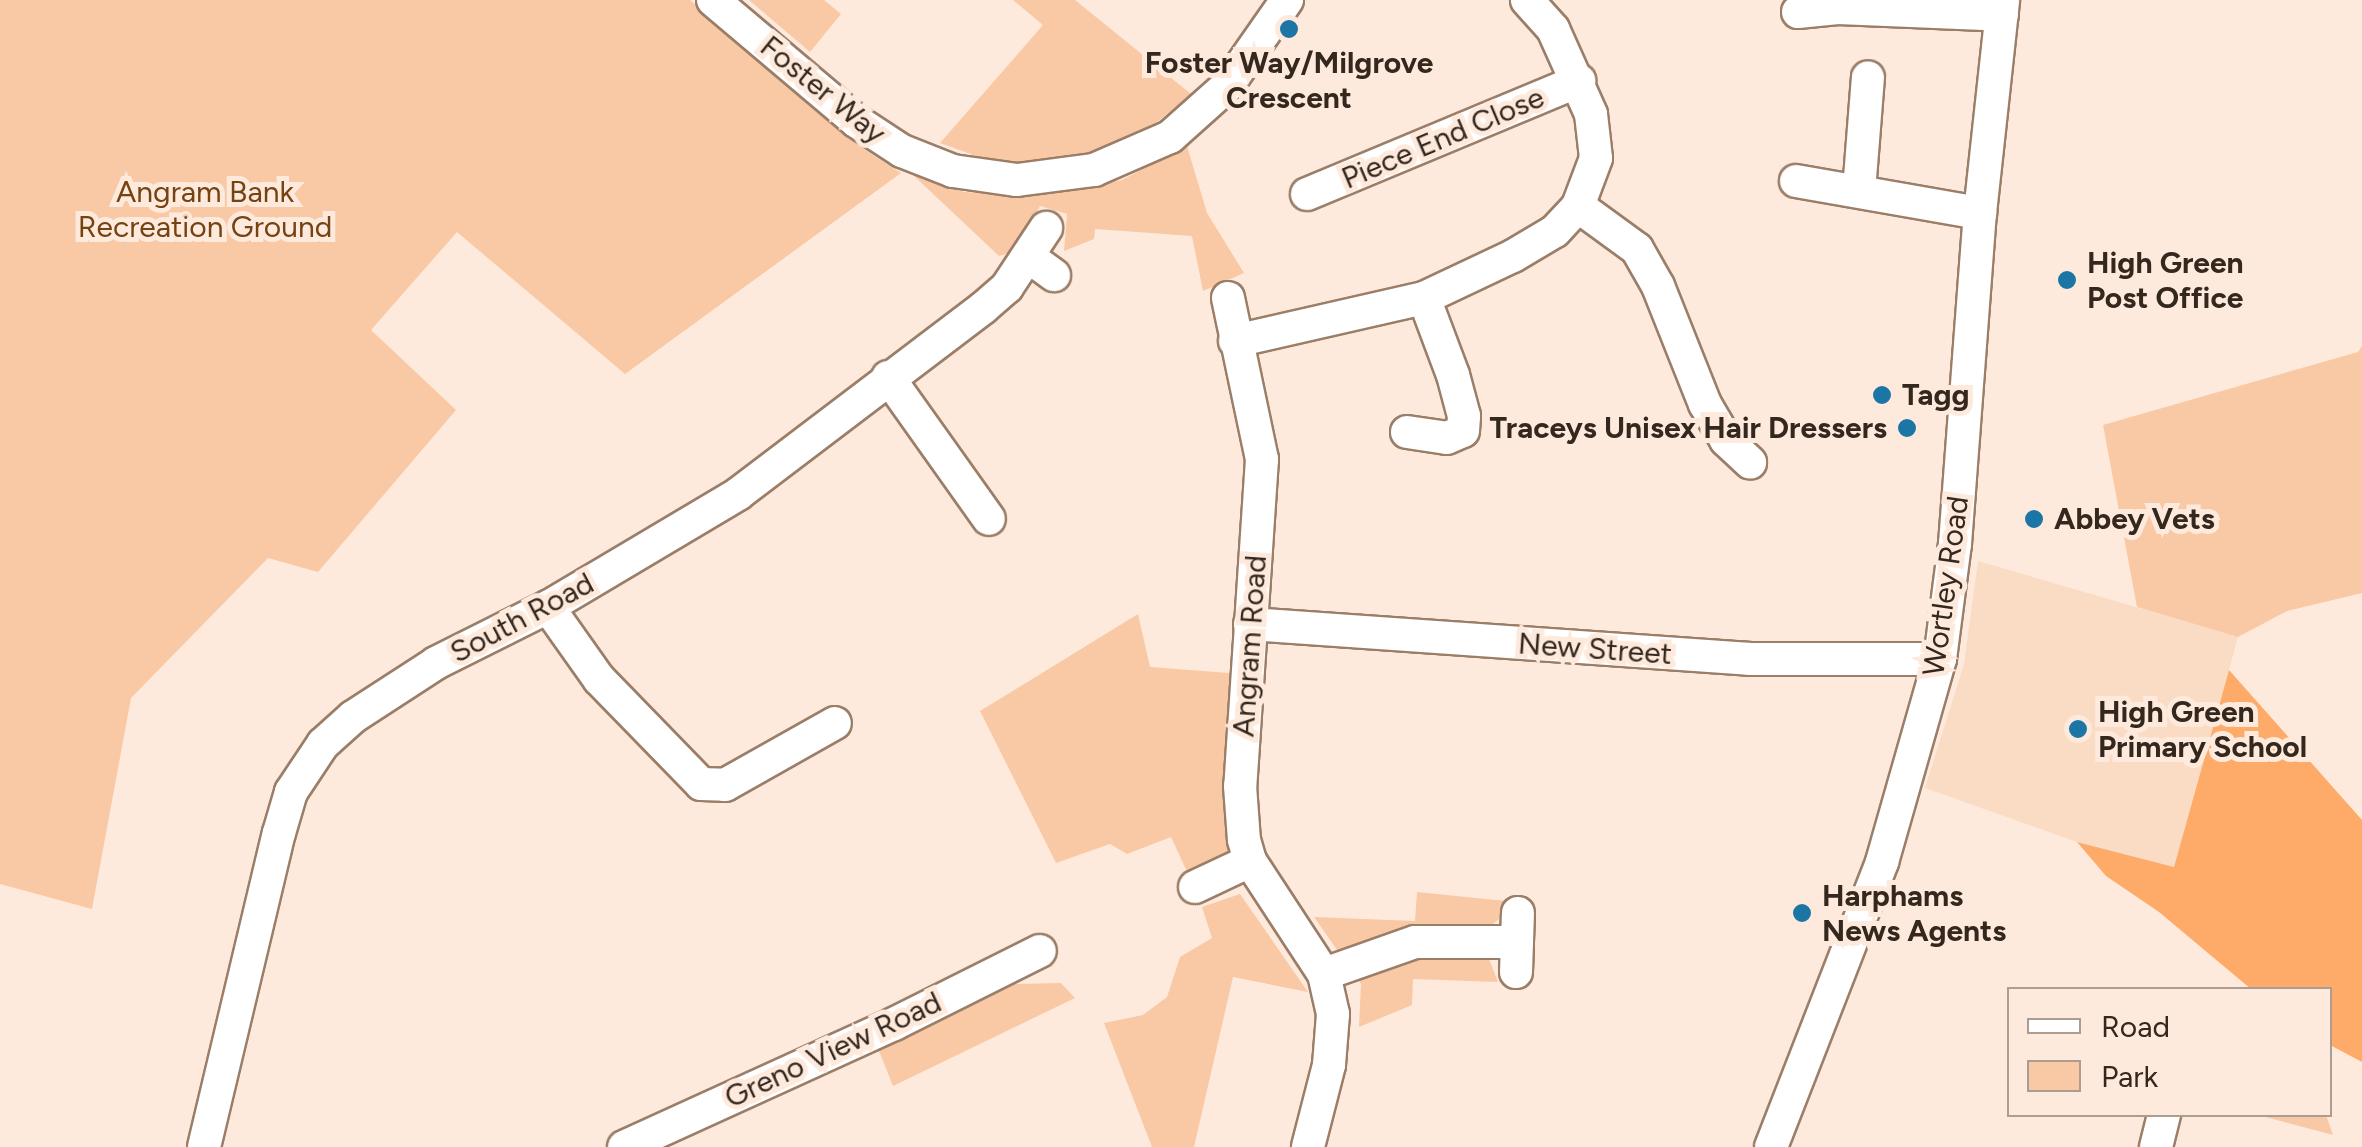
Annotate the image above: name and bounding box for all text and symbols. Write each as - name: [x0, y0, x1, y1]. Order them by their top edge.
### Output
- marker: Foster Way/Milgrove Crescent: [1278, 18, 1300, 40]
- street label: Foster Way: [753, 28, 893, 152]
- place label: Foster Way/Milgrove Crescent: [1145, 45, 1433, 116]
- street label: Piece End Close: [1336, 79, 1550, 197]
- park label: Angram Bank Recreation Ground: [78, 174, 332, 244]
- place label: High Green Post Office: [2087, 245, 2244, 316]
- marker: High Green Post Office: [2056, 269, 2078, 291]
- place label: Tagg: [1902, 377, 1970, 413]
- marker: Tagg: [1871, 384, 1893, 406]
- place label: Traceys Unisex Hair Dressers: [1489, 410, 1887, 446]
- marker: Traceys Unisex Hair Dressers: [1896, 417, 1918, 439]
- street label: Wortley Road: [1916, 494, 1976, 678]
- place label: Abbey Vets: [2054, 501, 2215, 537]
- marker: Abbey Vets: [2023, 508, 2045, 530]
- street label: Angram Road: [1226, 554, 1274, 738]
- street label: South Road: [444, 565, 600, 671]
- street label: New Street: [1517, 626, 1673, 672]
- place label: High Green Primary School: [2098, 694, 2307, 764]
- marker: High Green Primary School: [2067, 718, 2089, 740]
- place label: Harphams News Agents: [1822, 878, 2006, 948]
- marker: Harphams News Agents: [1791, 902, 1813, 924]
- street label: Greno View Road: [719, 984, 947, 1116]
- legend: [2007, 987, 2332, 1117]
- text: Road: [2101, 1008, 2170, 1045]
- text: Park: [2101, 1058, 2158, 1095]

